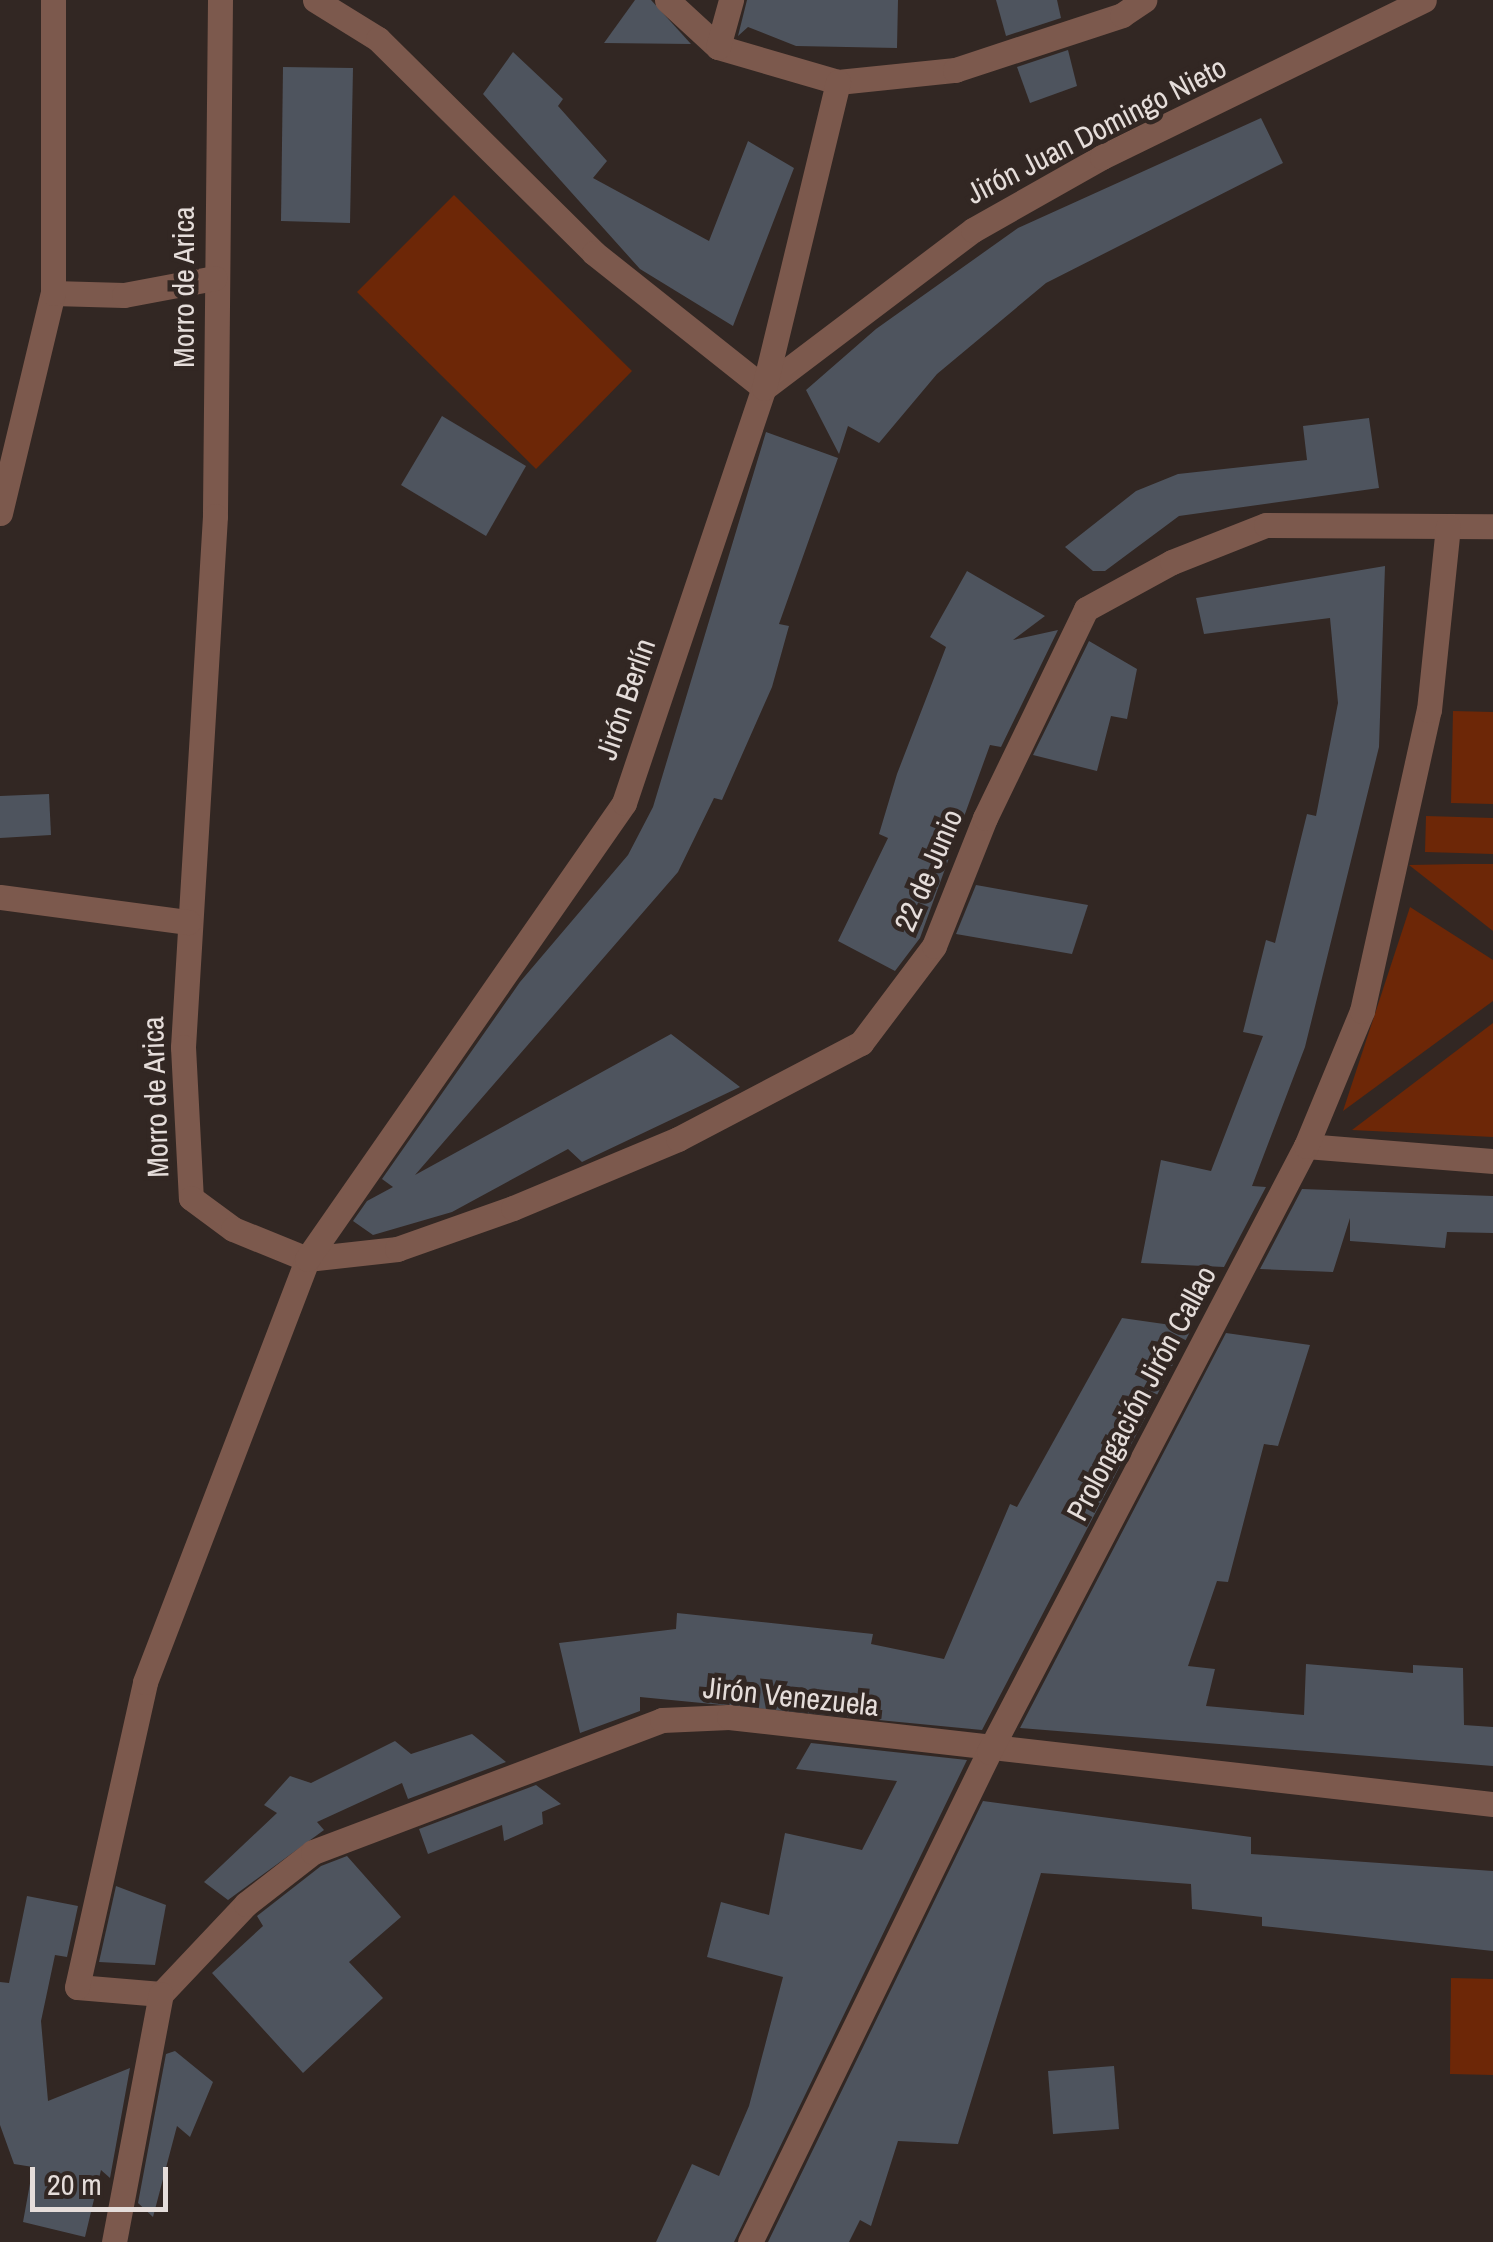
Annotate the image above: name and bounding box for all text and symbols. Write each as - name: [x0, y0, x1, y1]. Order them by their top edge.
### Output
- street label: Jirón Juan Domingo Nieto: [960, 49, 1232, 211]
- street label: Morro de Arica: [165, 206, 201, 368]
- street label: Jirón Berlín: [588, 634, 662, 764]
- street label: 22 de Junio: [886, 804, 970, 936]
- street label: Morro de Arica: [134, 1015, 176, 1179]
- street label: Prolongación Jirón Callao: [1059, 1260, 1223, 1526]
- street label: Jirón Venezuela: [701, 1669, 881, 1723]
- scale bar: [35, 2147, 172, 2209]
- text: 20 m: [47, 2164, 102, 2204]

